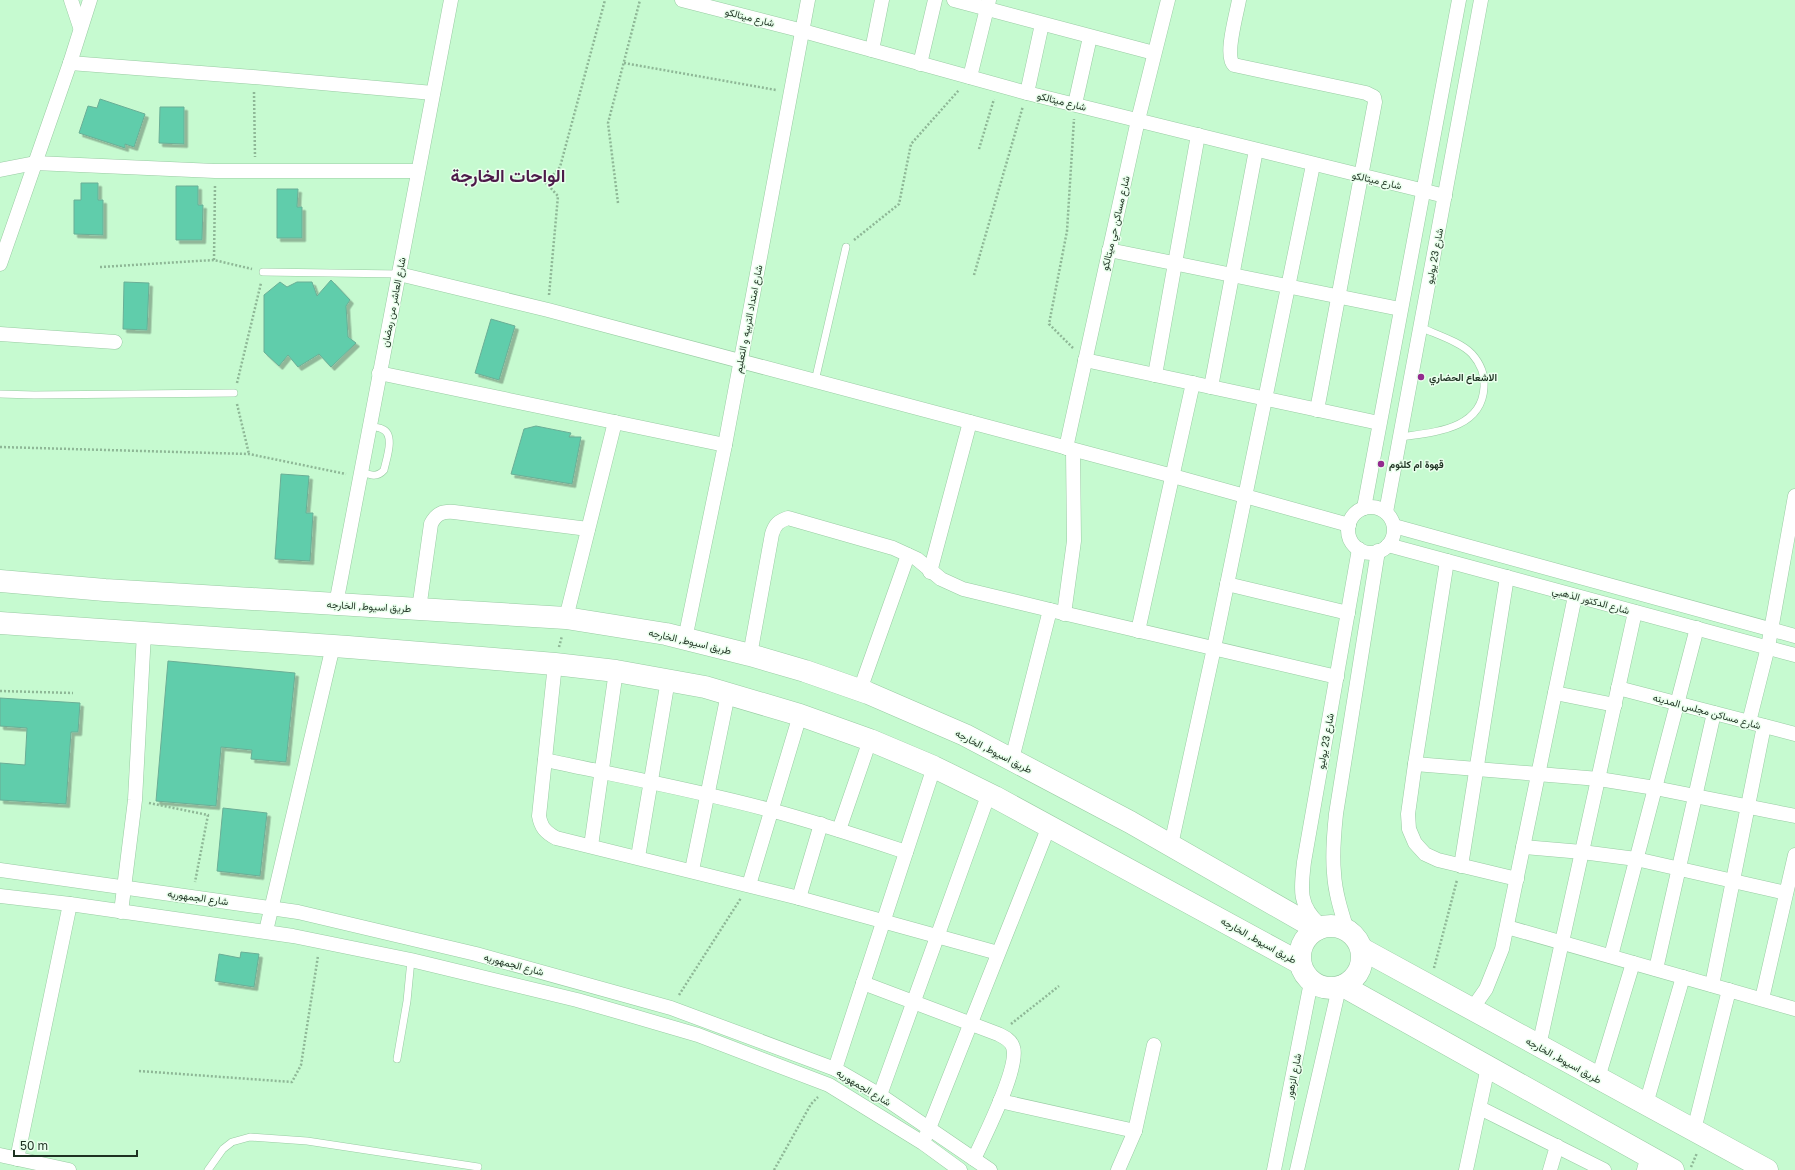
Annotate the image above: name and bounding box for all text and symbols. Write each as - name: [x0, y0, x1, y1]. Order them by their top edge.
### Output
- street label: شارع ميتالكو: [724, 5, 776, 30]
- street label: شارع ميتالكو: [1036, 89, 1088, 114]
- district label: الواحات الخارجة: [451, 164, 565, 187]
- street label: شارع ميتالكو: [1351, 168, 1403, 193]
- street label: شارع مساكن حي ميتالكو: [1098, 174, 1135, 272]
- street label: شارع 23 يوليو: [1423, 227, 1446, 285]
- street label: شارع العاشر من رمضان: [378, 256, 409, 348]
- street label: شارع امتداد التربيه و التعليم: [732, 264, 765, 374]
- place label: الاشعاع الحضاري: [1429, 371, 1497, 386]
- marker: الاشعاع الحضاري: [1416, 372, 1426, 382]
- place label: قهوة ام كلثوم: [1389, 458, 1444, 471]
- marker: قهوة ام كلثوم: [1376, 459, 1386, 469]
- street label: شارع الدكتور الذهبي: [1550, 584, 1631, 619]
- street label: طريق اسيوط, الخارجه: [326, 598, 412, 615]
- street label: طريق اسيوط, الخارجه: [647, 626, 733, 657]
- street label: شارع مساكن مجلس المدينه: [1651, 691, 1762, 732]
- street label: شارع 23 يوليو: [1314, 712, 1337, 770]
- street label: طريق اسيوط, الخارجه: [953, 726, 1035, 777]
- street label: شارع الجمهوريه: [167, 887, 229, 908]
- street label: طريق اسيوط, الخارجه: [1219, 914, 1299, 967]
- street label: شارع الجمهوريه: [482, 950, 545, 979]
- street label: طريق اسيوط, الخارجه: [1524, 1034, 1604, 1087]
- street label: شارع الزهور: [1283, 1052, 1304, 1101]
- street label: شارع الجمهوريه: [834, 1066, 894, 1109]
- scale bar: [14, 1132, 137, 1158]
- text: 50 m: [20, 1138, 48, 1153]

